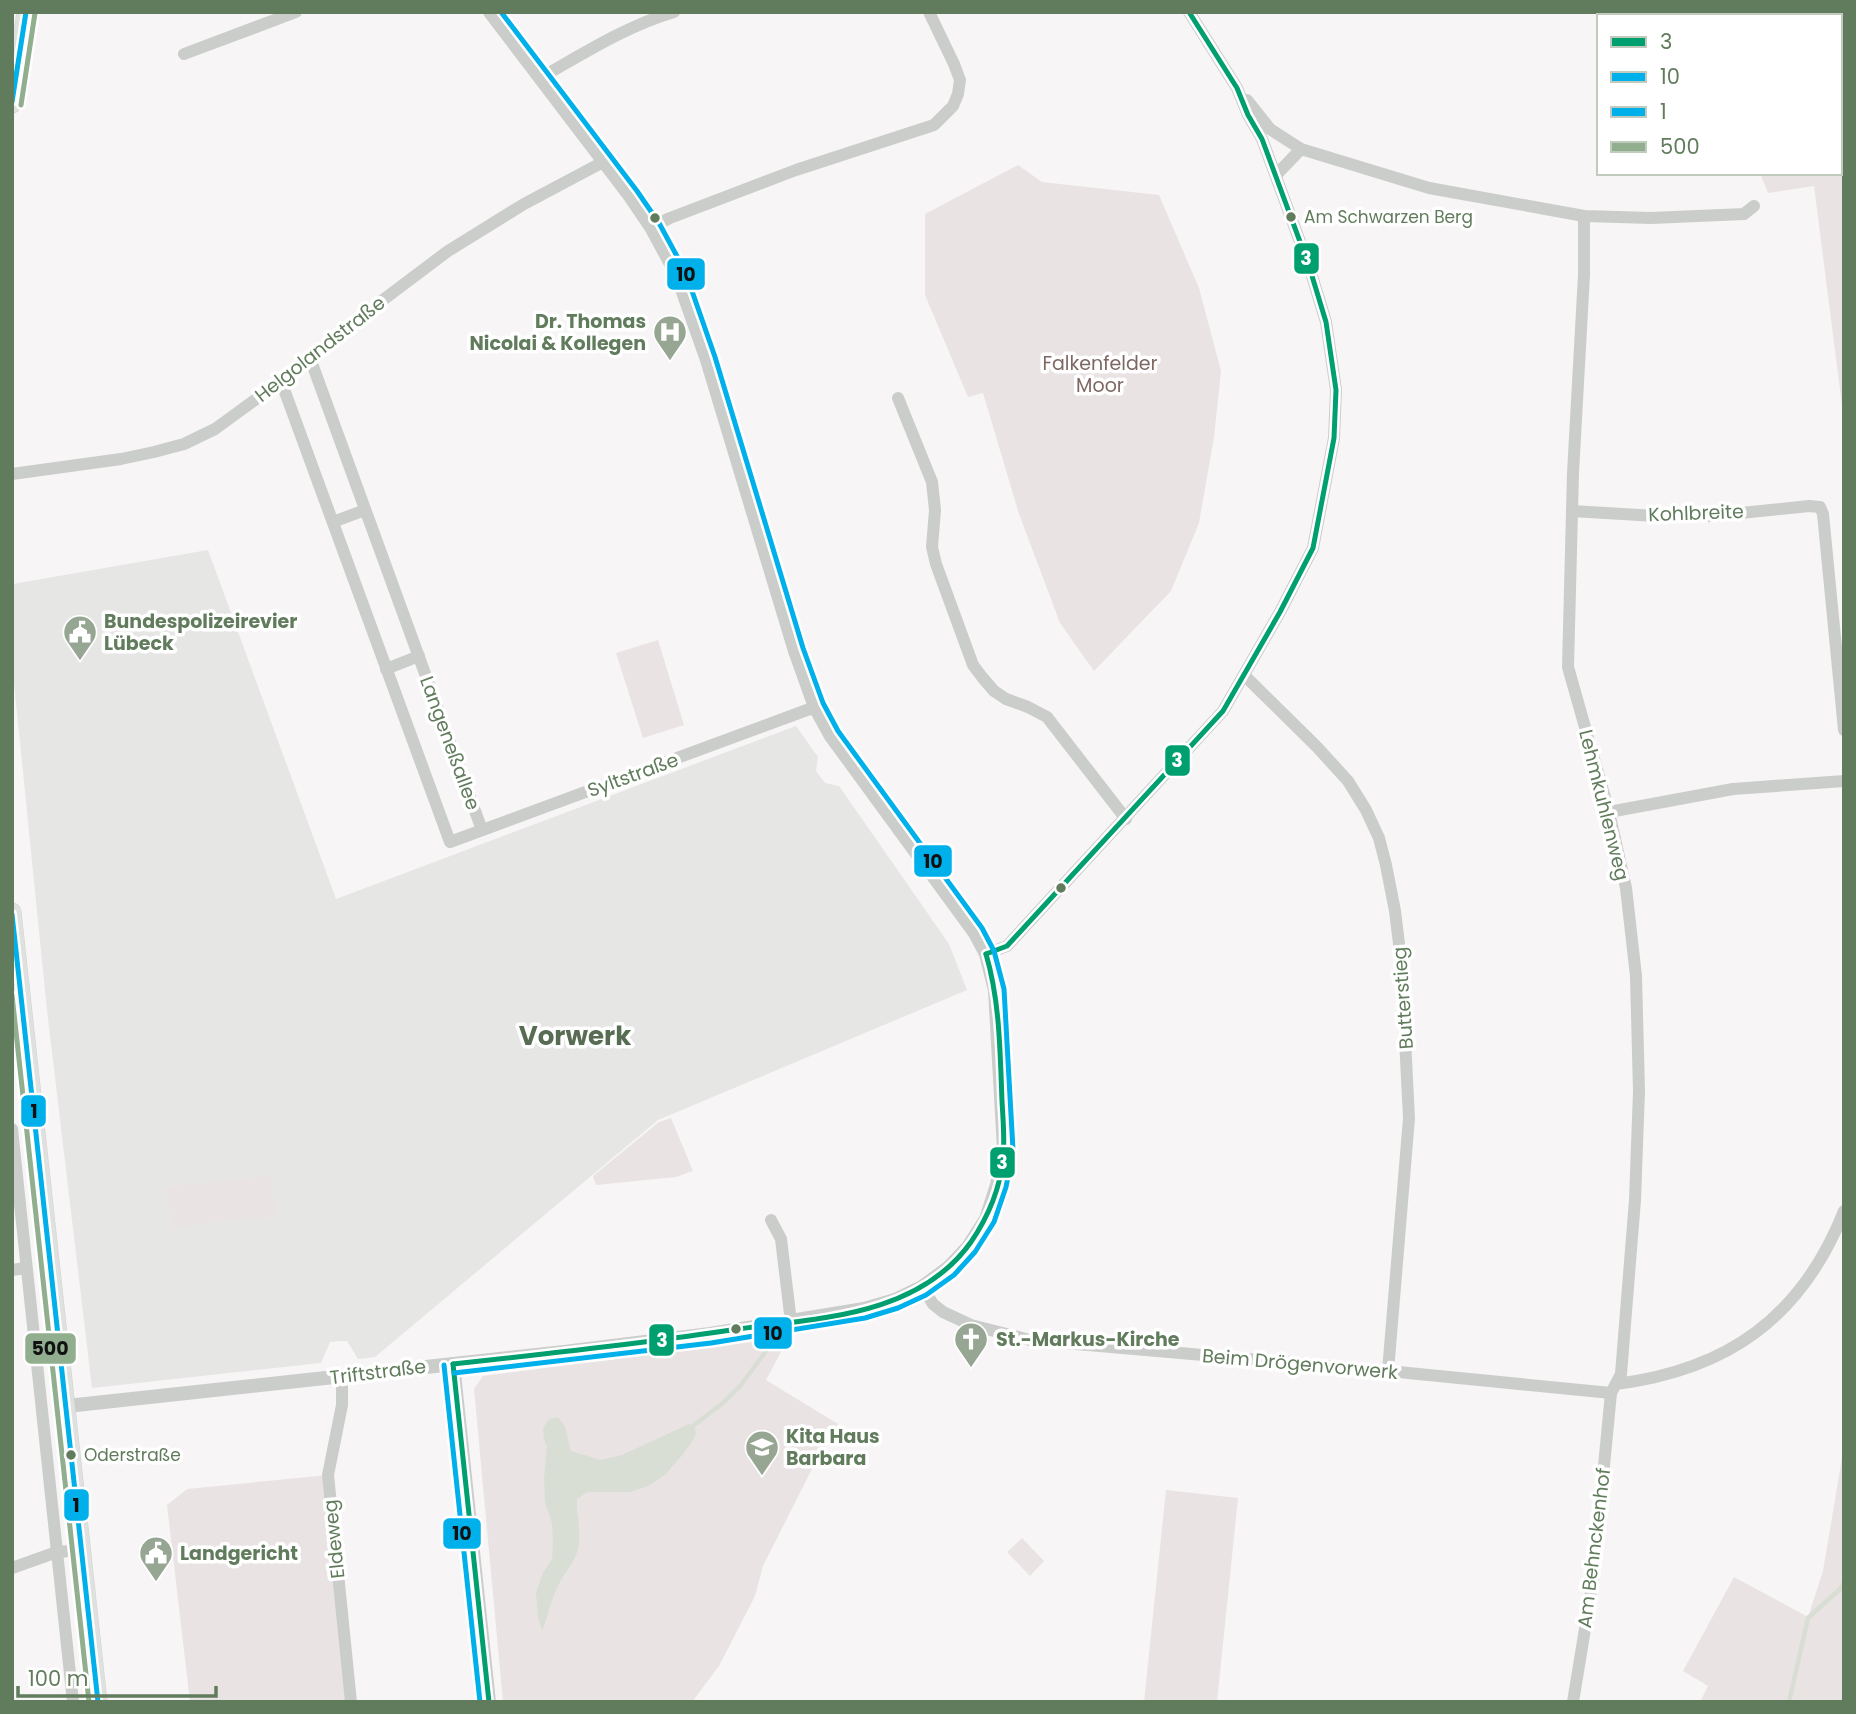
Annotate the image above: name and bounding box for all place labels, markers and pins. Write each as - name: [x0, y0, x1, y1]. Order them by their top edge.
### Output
- place label: Am Schwarzen Berg: [1304, 205, 1473, 229]
- marker: Am Schwarzen Berg: [1284, 210, 1298, 224]
- unlabelled marker: [648, 211, 662, 225]
- place label: Dr. Thomas Nicolai & Kollegen: [470, 308, 646, 357]
- hospital icon: Dr. Thomas Nicolai & Kollegen: [651, 313, 689, 362]
- place label: Bundespolizeirevier Lübeck: [104, 608, 297, 657]
- public building icon: Bundespolizeirevier Lübeck: [61, 613, 99, 662]
- unlabelled marker: [1054, 881, 1068, 895]
- church icon: St.-Markus-Kirche: [952, 1320, 990, 1369]
- unlabelled marker: [729, 1322, 743, 1336]
- place label: St.-Markus-Kirche: [996, 1326, 1180, 1353]
- place label: Kita Haus Barbara: [786, 1423, 880, 1472]
- school or university icon: Kita Haus Barbara: [743, 1428, 781, 1477]
- place label: Oderstraße: [84, 1443, 181, 1467]
- marker: Oderstraße: [64, 1448, 78, 1462]
- public building icon: Landgericht: [137, 1534, 175, 1583]
- place label: Landgericht: [180, 1540, 298, 1567]

